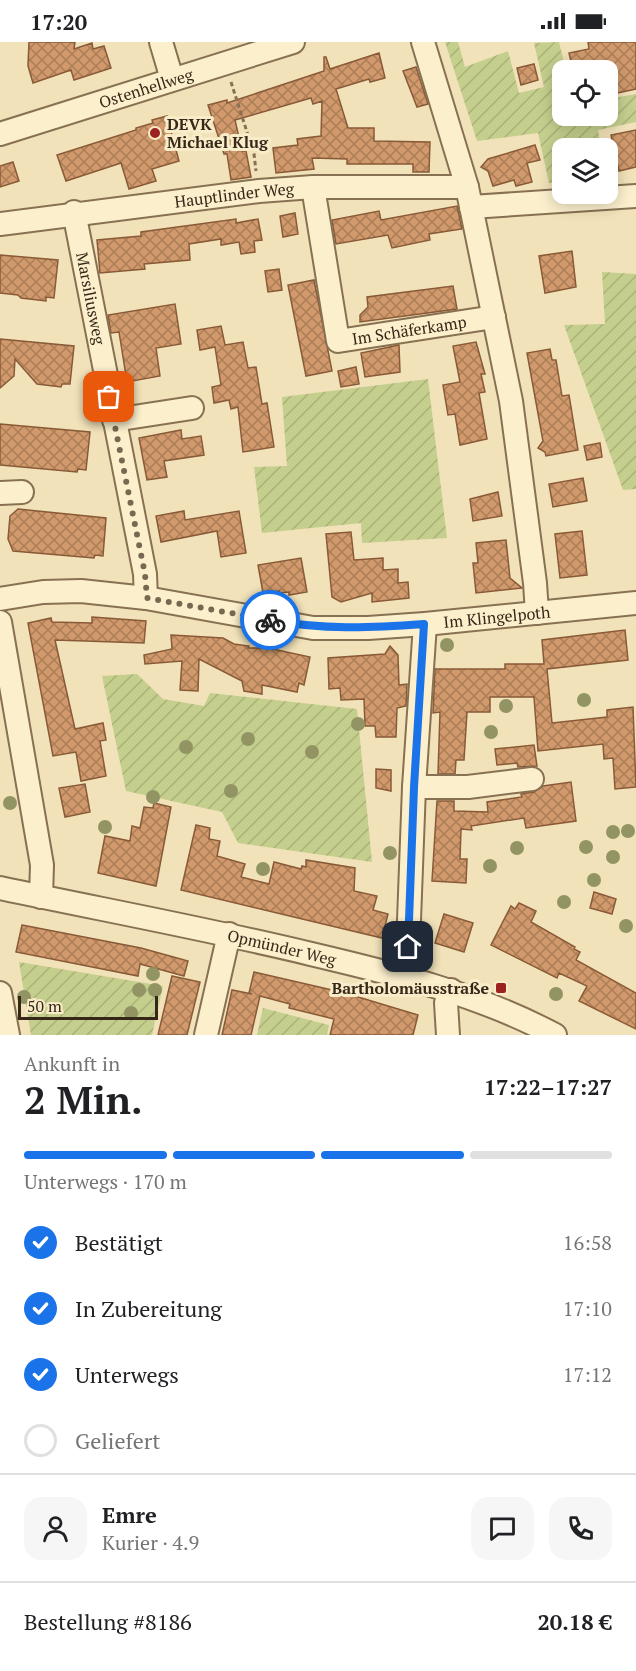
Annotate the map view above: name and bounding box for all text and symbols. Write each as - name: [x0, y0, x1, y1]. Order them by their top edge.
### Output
- text: 17:20: [30, 7, 87, 36]
- map controls: [552, 60, 618, 204]
- button: locate: [552, 60, 618, 126]
- street label: Ostenhellweg: [96, 63, 196, 113]
- place label: DEVK Michael Klug: [167, 113, 269, 153]
- marker: DEVK Michael Klug: [148, 126, 162, 140]
- button: layers: [552, 138, 618, 204]
- street label: Hauptlinder Weg: [173, 177, 295, 213]
- street label: Marsiliusweg: [71, 250, 111, 347]
- street label: Im Schäferkamp: [350, 310, 468, 350]
- pin: [83, 371, 134, 422]
- icon: bag: [92, 380, 125, 413]
- courier: [240, 590, 300, 650]
- street label: Im Klingelpoth: [442, 601, 552, 633]
- icon: bike: [254, 604, 287, 637]
- pin: [382, 921, 433, 972]
- street label: Opmünder Weg: [225, 924, 339, 971]
- icon: home: [391, 930, 424, 963]
- place label: Bartholomäusstraße: [332, 977, 489, 999]
- marker: Bartholomäusstraße: [494, 981, 508, 995]
- scale bar: [18, 993, 158, 1020]
- text: 50 m: [27, 995, 62, 1017]
- text: Ankunft in: [24, 1050, 120, 1077]
- text: 17:22–17:27: [484, 1072, 612, 1101]
- text: 2 Min.: [24, 1073, 142, 1125]
- text: Unterwegs · 170 m: [24, 1168, 187, 1195]
- icon: check: [24, 1226, 57, 1259]
- text: Bestätigt: [75, 1228, 163, 1257]
- text: 16:58: [563, 1229, 612, 1256]
- icon: check: [24, 1292, 57, 1325]
- text: In Zubereitung: [75, 1294, 222, 1323]
- text: 17:10: [563, 1295, 612, 1322]
- icon: check: [24, 1358, 57, 1391]
- text: Unterwegs: [75, 1360, 179, 1389]
- text: 17:12: [563, 1361, 612, 1388]
- text: Geliefert: [75, 1426, 160, 1455]
- button: person: [24, 1497, 87, 1560]
- button: chat: [471, 1497, 534, 1560]
- button: phone: [549, 1497, 612, 1560]
- text: Emre: [102, 1500, 157, 1529]
- text: Kurier · 4.9: [102, 1529, 199, 1556]
- text: Bestellung #8186: [24, 1607, 192, 1636]
- text: 20.18 €: [537, 1607, 612, 1636]

